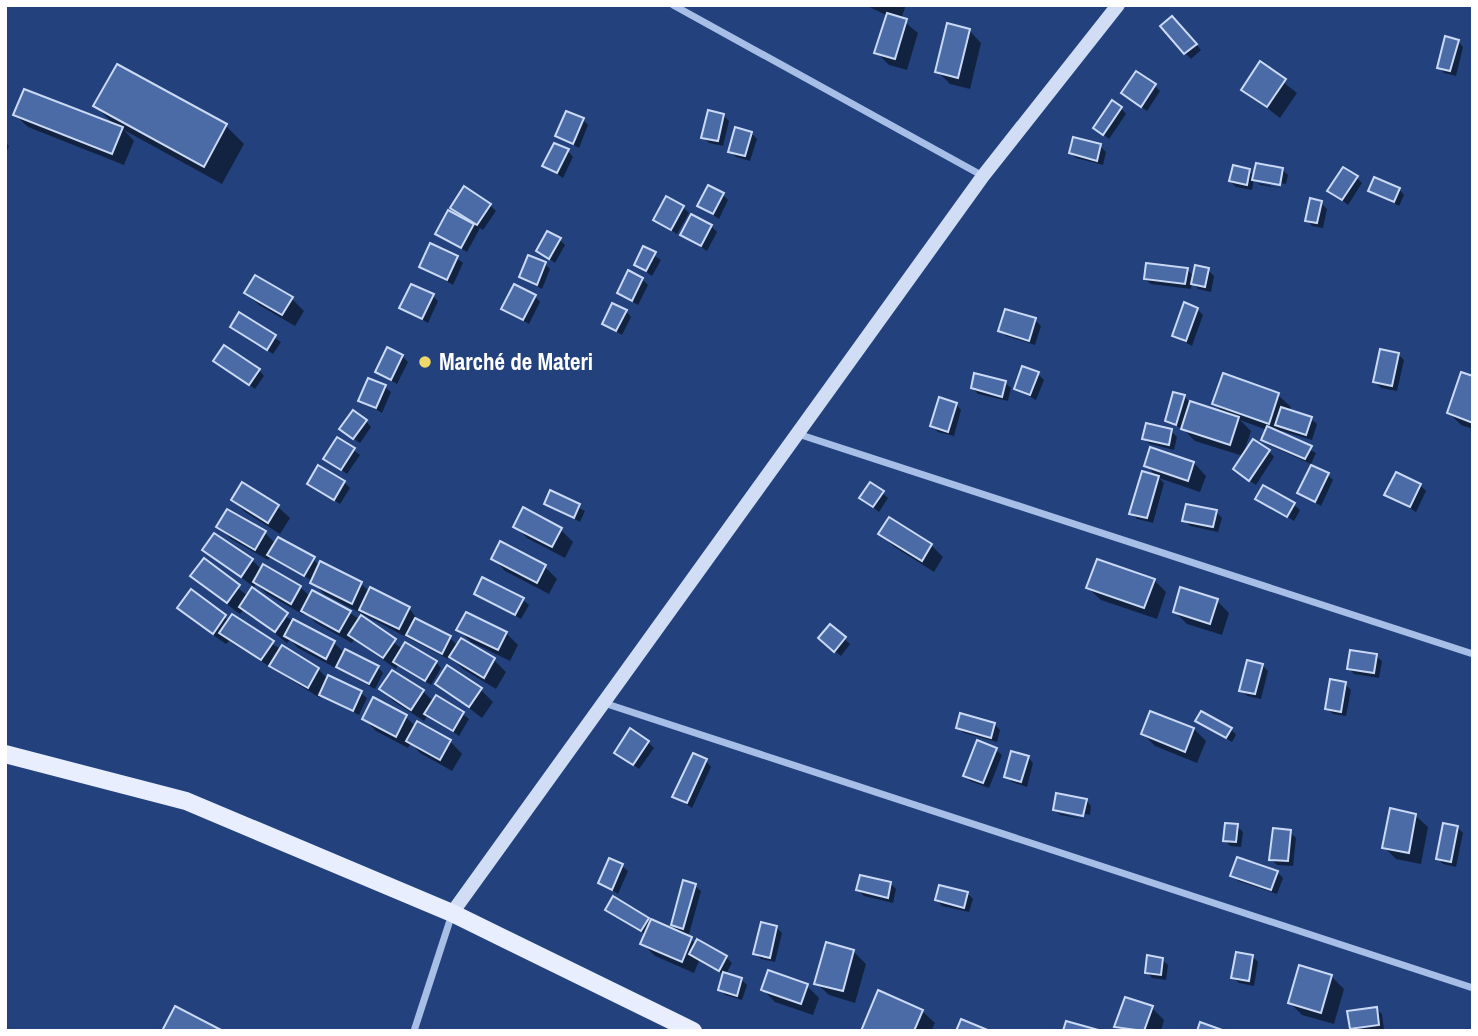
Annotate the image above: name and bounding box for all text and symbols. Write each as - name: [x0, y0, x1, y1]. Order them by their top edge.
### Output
- place label: Marché de Materi: [439, 346, 593, 377]
- marker: Marché de Materi: [417, 354, 433, 370]

